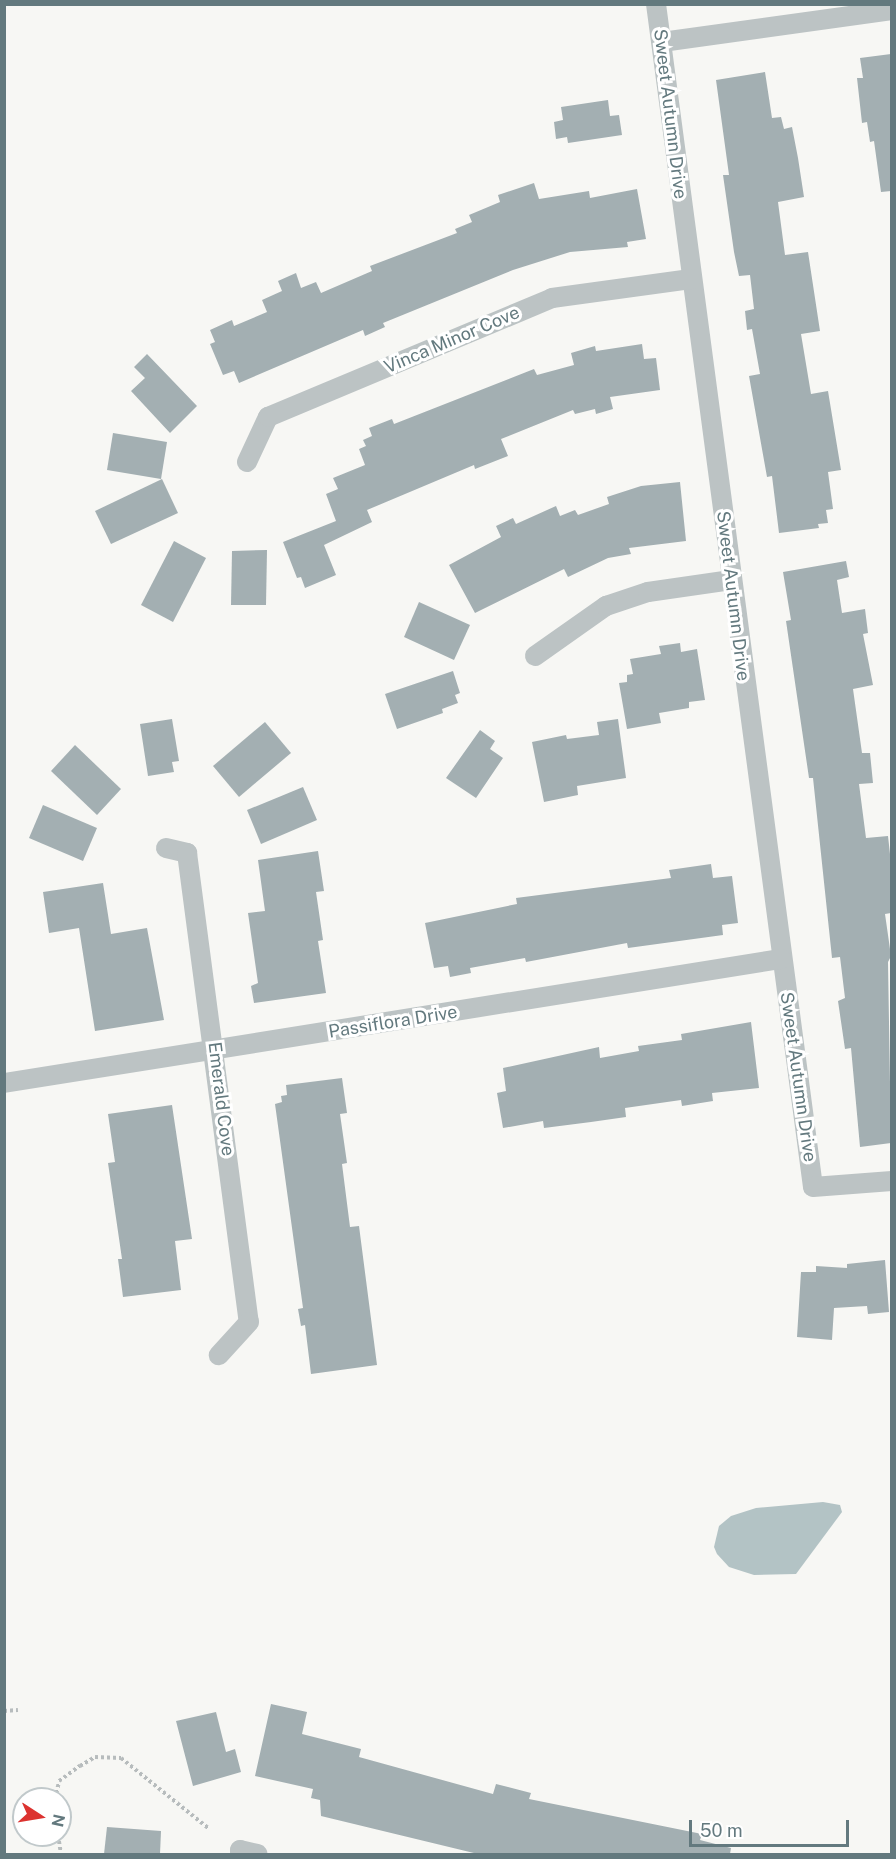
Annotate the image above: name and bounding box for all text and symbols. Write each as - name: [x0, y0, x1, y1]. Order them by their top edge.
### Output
- street label: Sweet Autumn Drive: [649, 28, 691, 200]
- street label: Vinca Minor Cove: [381, 302, 523, 378]
- street label: Sweet Autumn Drive: [712, 510, 754, 682]
- street label: Sweet Autumn Drive: [775, 991, 821, 1163]
- street label: Passiflora Drive: [327, 1001, 459, 1043]
- street label: Emerald Cove: [203, 1041, 239, 1157]
- north arrow: [12, 1787, 72, 1847]
- scale bar: [692, 1808, 852, 1846]
- text: N: [48, 1812, 69, 1829]
- text: 50 m: [700, 1820, 743, 1841]

